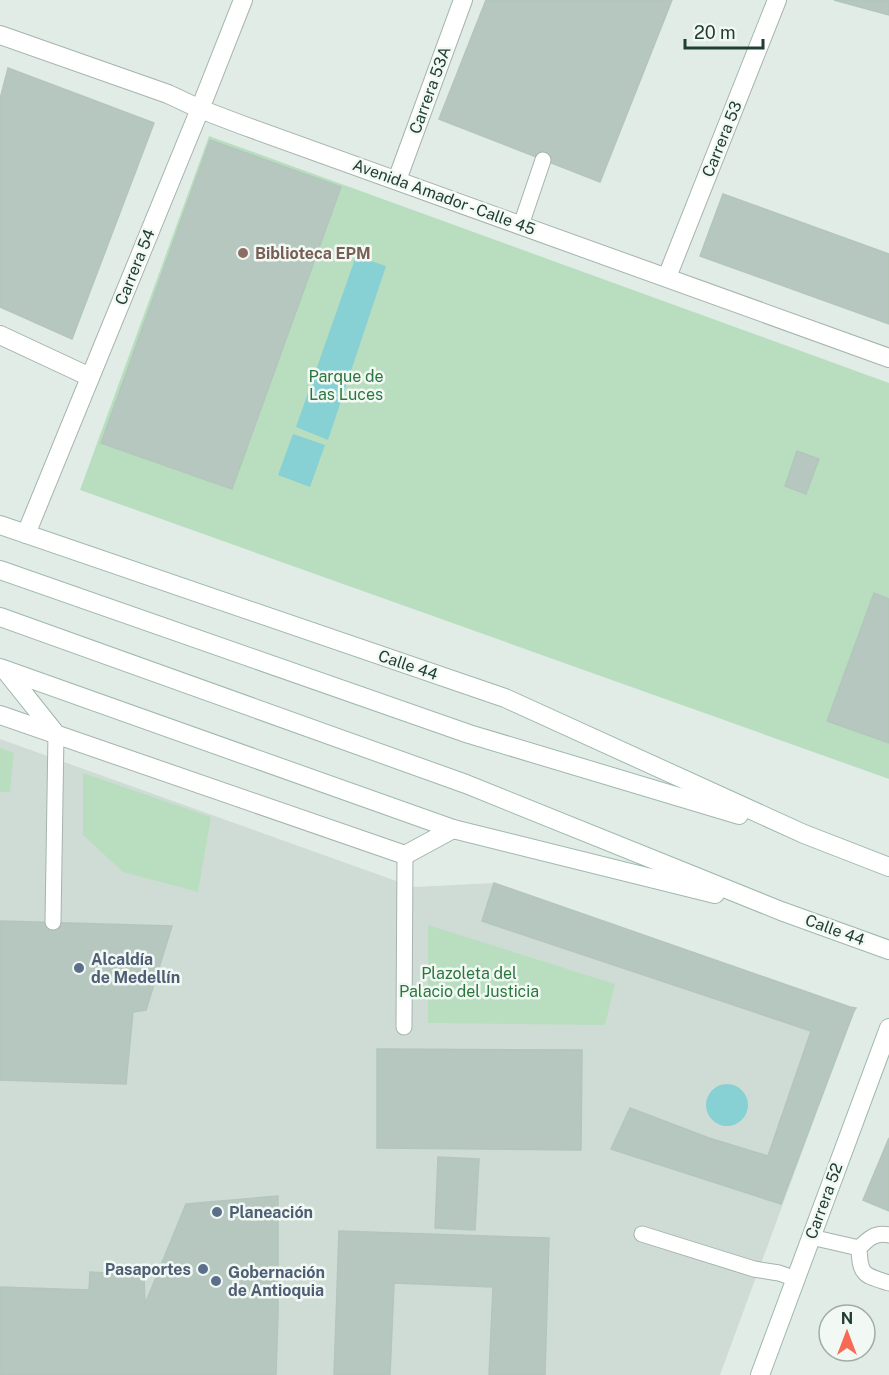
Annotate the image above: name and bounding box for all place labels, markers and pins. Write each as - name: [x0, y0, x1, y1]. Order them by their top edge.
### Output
- place label: Biblioteca EPM: [255, 244, 371, 263]
- marker: Biblioteca EPM: [236, 246, 250, 260]
- place label: Alcaldía de Medellín: [91, 950, 180, 987]
- marker: Alcaldía de Medellín: [72, 961, 86, 975]
- place label: Planeación: [229, 1203, 313, 1222]
- marker: Planeación: [210, 1205, 224, 1219]
- place label: Pasaportes: [105, 1260, 191, 1279]
- marker: Pasaportes: [196, 1262, 210, 1276]
- place label: Gobernación de Antioquia: [228, 1263, 325, 1300]
- marker: Gobernación de Antioquia: [209, 1274, 223, 1288]

